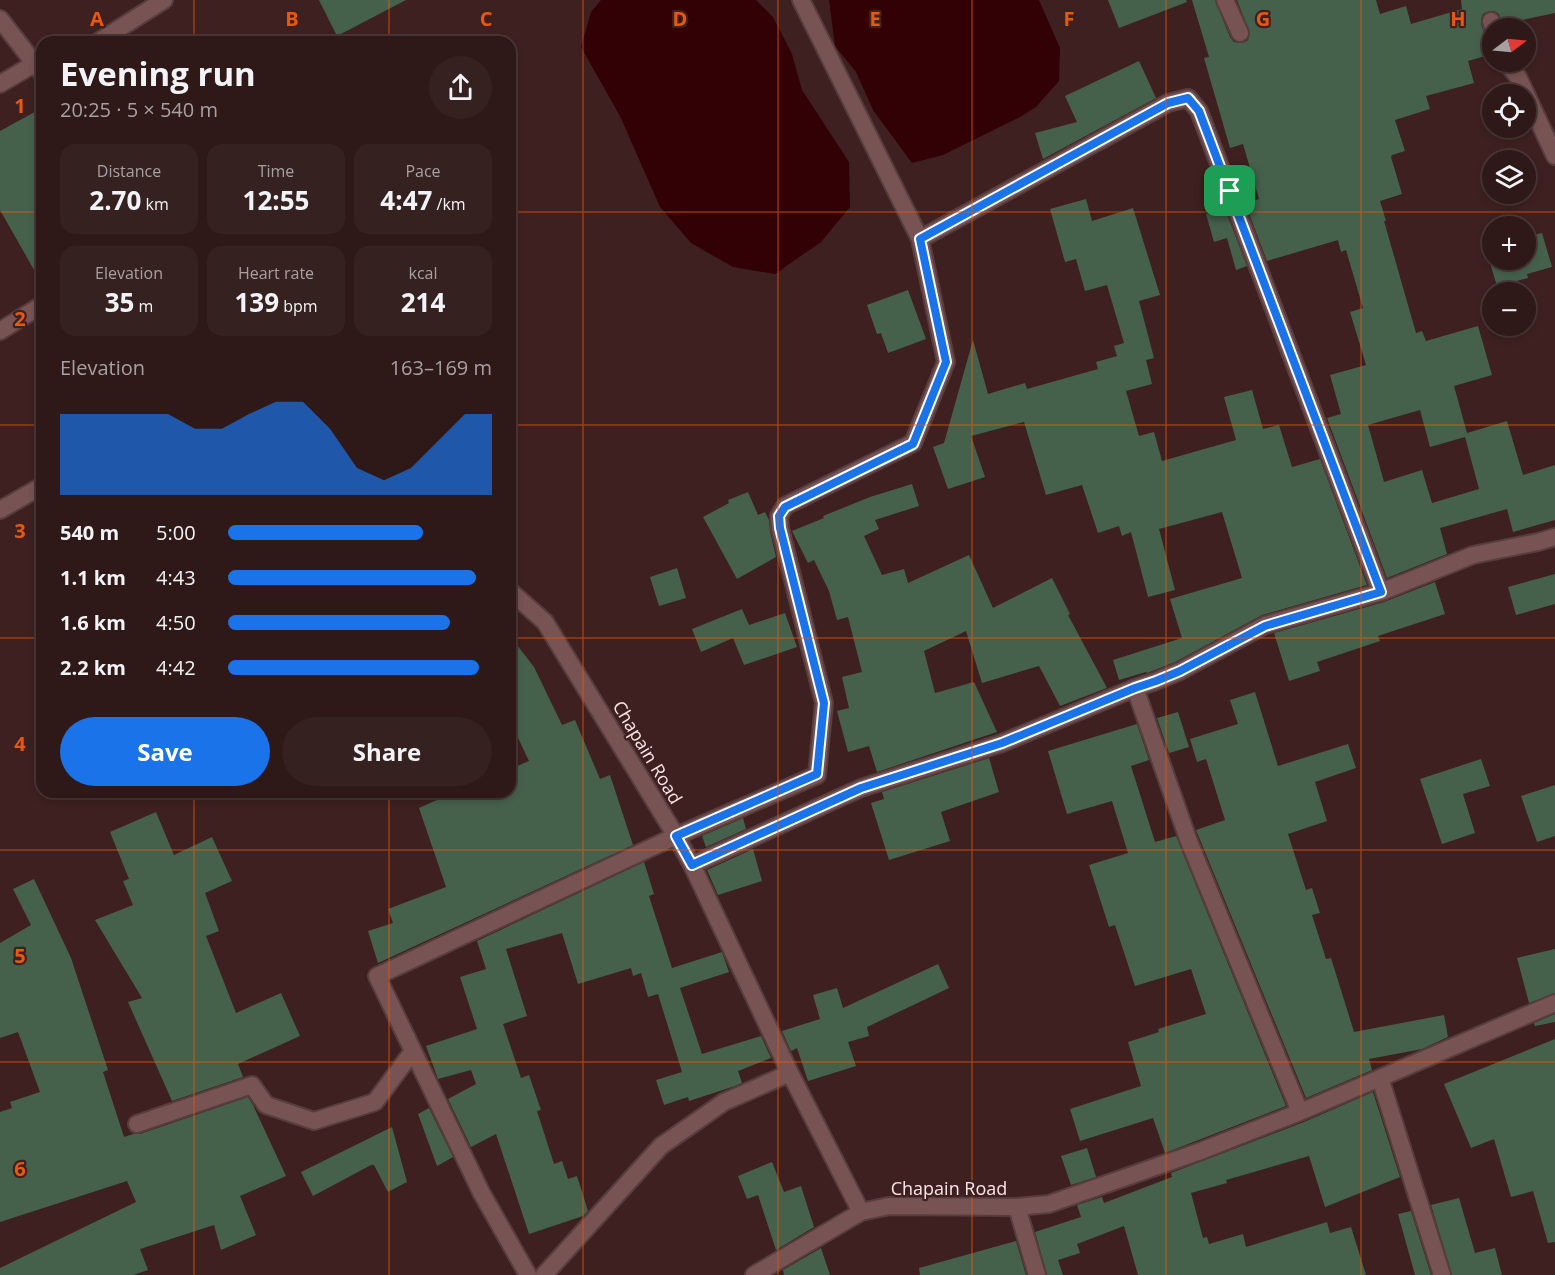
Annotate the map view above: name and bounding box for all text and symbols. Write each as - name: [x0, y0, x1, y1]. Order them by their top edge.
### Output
- text: A: [90, 5, 104, 32]
- text: B: [285, 5, 299, 32]
- text: C: [480, 5, 493, 32]
- text: D: [673, 5, 687, 32]
- text: E: [869, 5, 881, 32]
- text: F: [1064, 5, 1074, 32]
- text: G: [1256, 5, 1270, 32]
- text: H: [1450, 5, 1466, 32]
- north arrow: [1482, 18, 1536, 72]
- map controls: [1482, 18, 1536, 336]
- text: Evening run: [60, 51, 256, 96]
- button: share: [429, 56, 492, 119]
- button: locate: [1482, 84, 1536, 138]
- text: 1: [14, 92, 26, 119]
- text: 20:25 · 5 × 540 m: [60, 96, 218, 123]
- button: layers: [1482, 150, 1536, 204]
- text: Distance: [97, 160, 161, 182]
- text: Time: [258, 160, 294, 182]
- text: Pace: [405, 160, 441, 182]
- pin: [1204, 165, 1255, 216]
- icon: arrive: [1213, 174, 1246, 207]
- text: 2.70: [89, 182, 141, 218]
- text: 12:55: [243, 182, 309, 218]
- text: 4:47: [380, 182, 432, 218]
- text: km: [141, 193, 169, 215]
- text: /km: [432, 193, 466, 215]
- button: +: [1482, 216, 1536, 270]
- text: Elevation: [95, 262, 163, 284]
- text: Heart rate: [238, 262, 314, 284]
- text: kcal: [409, 262, 438, 284]
- button: −: [1482, 282, 1536, 336]
- text: 35: [105, 284, 134, 320]
- text: 139: [234, 284, 279, 320]
- text: 214: [401, 284, 445, 320]
- text: m: [134, 295, 153, 317]
- text: bpm: [279, 295, 318, 317]
- text: 2: [14, 305, 26, 332]
- text: Elevation: [60, 354, 145, 381]
- text: 163–169 m: [390, 354, 492, 381]
- text: 3: [14, 517, 26, 544]
- text: 540 m: [60, 519, 119, 546]
- text: 5:00: [156, 519, 196, 546]
- text: 1.1 km: [60, 564, 126, 591]
- text: 4:43: [156, 564, 196, 591]
- text: 1.6 km: [60, 609, 126, 636]
- text: 4:50: [156, 609, 196, 636]
- text: 2.2 km: [60, 654, 126, 681]
- text: 4:42: [156, 654, 196, 681]
- street label: Chapain Road: [608, 696, 688, 808]
- button: Save: [60, 717, 270, 786]
- button: Share: [282, 717, 492, 786]
- text: 4: [14, 730, 26, 757]
- text: 5: [14, 942, 26, 969]
- text: 6: [14, 1155, 26, 1182]
- street label: Chapain Road: [891, 1176, 1007, 1200]

